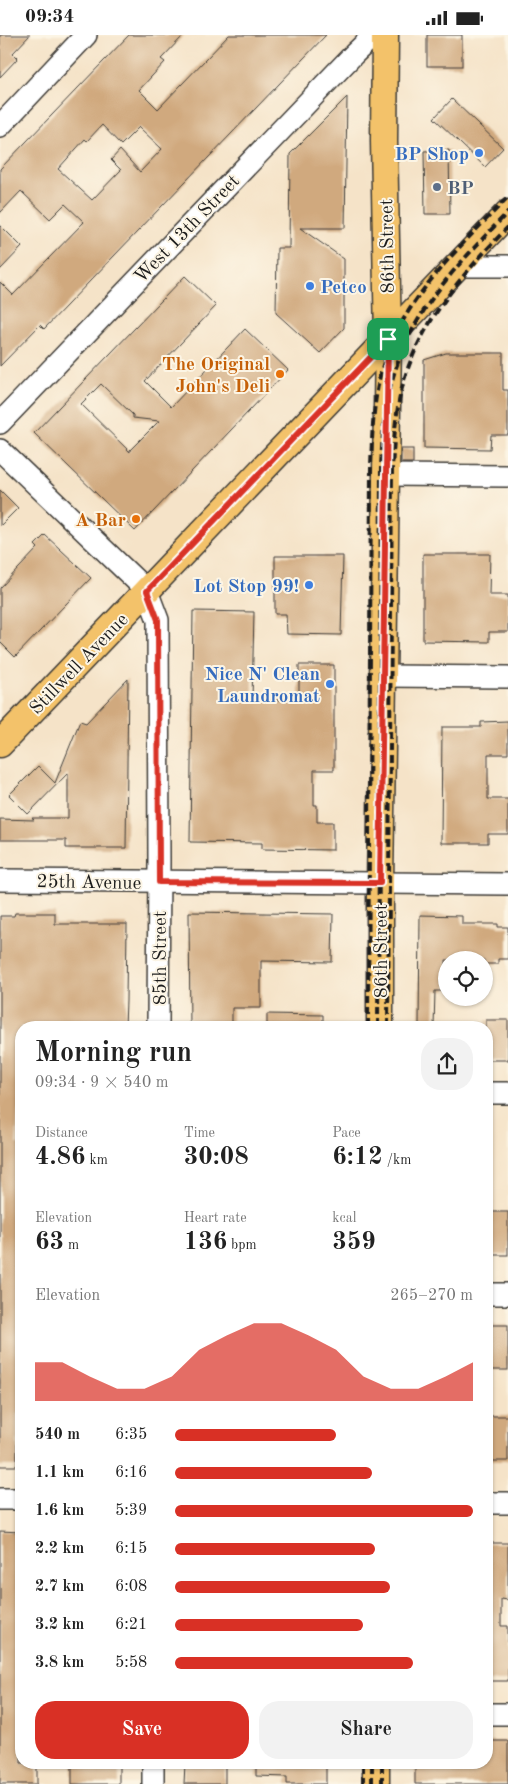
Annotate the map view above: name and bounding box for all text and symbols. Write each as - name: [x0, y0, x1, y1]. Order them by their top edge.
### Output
- text: 09:34: [25, 8, 74, 27]
- place label: BP Shop: [395, 146, 469, 165]
- marker: BP Shop: [473, 147, 485, 159]
- street label: West 13th Street: [132, 172, 244, 287]
- place label: BP: [447, 180, 474, 199]
- marker: BP: [431, 181, 443, 193]
- street label: 86th Street: [378, 198, 399, 293]
- place label: Petco: [320, 279, 367, 298]
- marker: Petco: [304, 280, 316, 292]
- pin: [367, 318, 409, 360]
- icon: arrive: [374, 325, 402, 353]
- place label: The Original John's Deli: [162, 356, 270, 397]
- marker: The Original John's Deli: [274, 368, 286, 380]
- place label: A Bar: [75, 512, 126, 531]
- marker: A Bar: [130, 513, 142, 525]
- place label: Lot Stop 99!: [193, 578, 299, 597]
- marker: Lot Stop 99!: [303, 579, 315, 591]
- street label: Stillwell Avenue: [27, 611, 133, 719]
- place label: Nice N' Clean Laundromat: [205, 666, 320, 707]
- marker: Nice N' Clean Laundromat: [324, 678, 336, 690]
- street label: 25th Avenue: [36, 873, 141, 894]
- street label: 86th Street: [373, 904, 392, 998]
- street label: 85th Street: [152, 911, 171, 1005]
- map controls: [438, 951, 493, 1006]
- button: locate: [438, 951, 493, 1006]
- button: share: [421, 1038, 473, 1090]
- text: Morning run: [35, 1040, 192, 1068]
- text: 09:34 · 9 × 540 m: [35, 1075, 168, 1091]
- text: Distance: [35, 1126, 88, 1140]
- text: Time: [184, 1126, 215, 1140]
- text: Pace: [332, 1126, 361, 1140]
- text: 4.86: [35, 1145, 86, 1170]
- text: 30:08: [184, 1145, 249, 1170]
- text: 6:12: [332, 1145, 383, 1170]
- text: km: [86, 1153, 108, 1167]
- text: /km: [383, 1153, 411, 1167]
- text: Elevation: [35, 1211, 92, 1225]
- text: Heart rate: [184, 1211, 247, 1225]
- text: kcal: [332, 1211, 356, 1225]
- text: 63: [35, 1230, 64, 1255]
- text: 136: [184, 1230, 227, 1255]
- text: 359: [332, 1230, 376, 1255]
- text: m: [64, 1238, 79, 1252]
- text: bpm: [227, 1238, 257, 1252]
- text: Elevation: [35, 1288, 100, 1304]
- text: 265–270 m: [390, 1288, 473, 1304]
- text: 540 m: [35, 1427, 80, 1443]
- text: 6:35: [115, 1427, 147, 1443]
- text: 1.1 km: [35, 1465, 84, 1481]
- text: 6:16: [115, 1465, 147, 1481]
- text: 1.6 km: [35, 1503, 84, 1519]
- text: 5:39: [115, 1503, 147, 1519]
- text: 2.2 km: [35, 1541, 84, 1557]
- text: 6:15: [115, 1541, 147, 1557]
- text: 2.7 km: [35, 1579, 84, 1595]
- text: 6:08: [115, 1579, 147, 1595]
- text: 3.2 km: [35, 1617, 84, 1633]
- text: 6:21: [115, 1617, 147, 1633]
- text: 3.8 km: [35, 1655, 84, 1671]
- text: 5:58: [115, 1655, 147, 1671]
- button: Save: [35, 1701, 249, 1759]
- button: Share: [259, 1701, 473, 1759]

